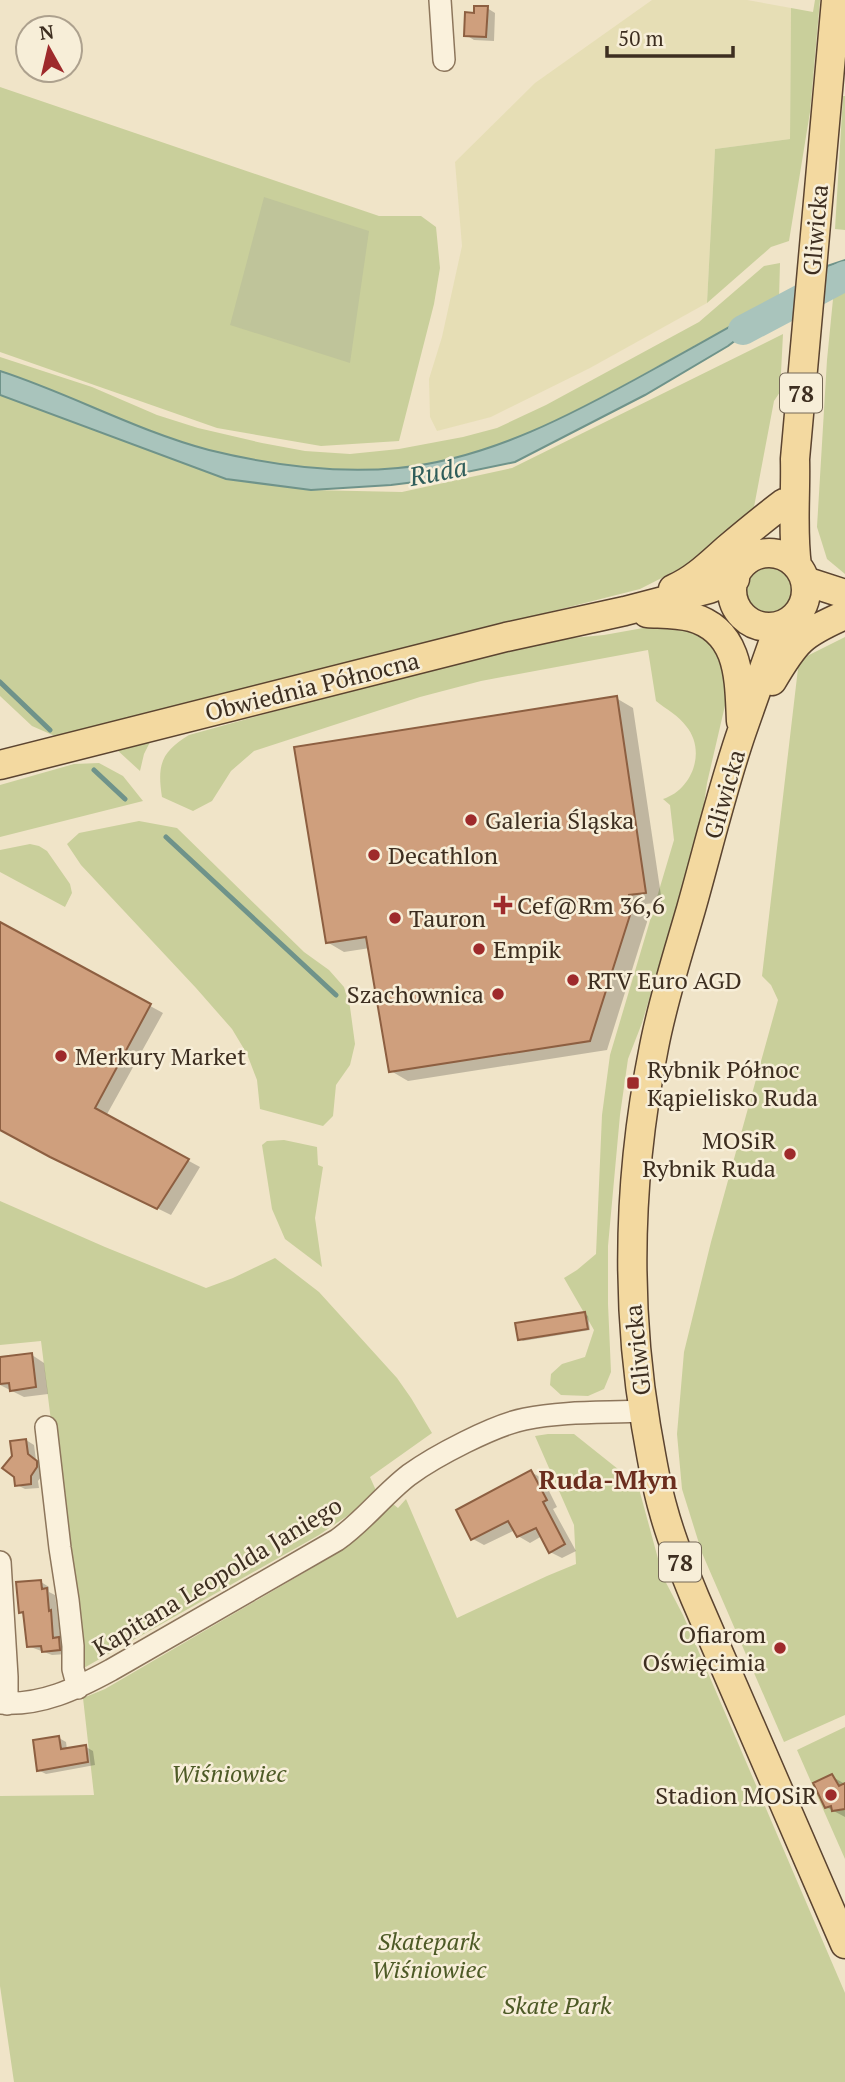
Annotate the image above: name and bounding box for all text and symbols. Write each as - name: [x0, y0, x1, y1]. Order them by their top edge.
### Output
- north arrow: [14, 14, 84, 84]
- scale bar: [607, 14, 733, 58]
- text: N: [38, 18, 56, 45]
- text: 50 m: [618, 24, 664, 52]
- street label: Gliwicka: [795, 183, 835, 277]
- road number: 78: [780, 374, 822, 412]
- water label: Ruda: [405, 449, 470, 493]
- street label: Obwiednia Północna: [201, 644, 423, 728]
- street label: Gliwicka: [696, 746, 752, 842]
- place label: Galeria Śląska: [485, 804, 634, 836]
- marker: Galeria Śląska: [463, 812, 479, 828]
- place label: Decathlon: [388, 839, 498, 871]
- marker: Decathlon: [366, 847, 382, 863]
- place label: Cef@Rm 36,6: [517, 889, 665, 921]
- marker: Cef@Rm 36,6: [495, 897, 511, 913]
- place label: Tauron: [409, 902, 486, 934]
- marker: Tauron: [387, 910, 403, 926]
- place label: Empik: [493, 933, 561, 965]
- marker: Empik: [471, 941, 487, 957]
- place label: RTV Euro AGD: [587, 964, 742, 996]
- marker: RTV Euro AGD: [565, 972, 581, 988]
- place label: Szachownica: [347, 978, 484, 1010]
- marker: Szachownica: [490, 986, 506, 1002]
- place label: Merkury Market: [75, 1040, 246, 1072]
- marker: Merkury Market: [53, 1048, 69, 1064]
- place label: Rybnik Północ Kąpielisko Ruda: [647, 1053, 818, 1113]
- marker: Rybnik Północ Kąpielisko Ruda: [625, 1075, 641, 1091]
- place label: MOSiR Rybnik Ruda: [642, 1124, 777, 1184]
- marker: MOSiR Rybnik Ruda: [782, 1146, 798, 1162]
- street label: Gliwicka: [616, 1303, 658, 1397]
- district label: Ruda-Młyn: [539, 1462, 678, 1496]
- street label: Kapitana Leopolda Janiego: [86, 1489, 348, 1663]
- road number: 78: [659, 1542, 701, 1582]
- place label: Ofiarom Oświęcimia: [643, 1618, 766, 1678]
- marker: Ofiarom Oświęcimia: [772, 1640, 788, 1656]
- park label: Wiśniowiec: [171, 1757, 287, 1789]
- place label: Stadion MOSiR: [655, 1779, 818, 1811]
- marker: Stadion MOSiR: [823, 1787, 839, 1803]
- park label: Skatepark Wiśniowiec: [371, 1925, 487, 1985]
- park label: Skate Park: [503, 1989, 612, 2021]

